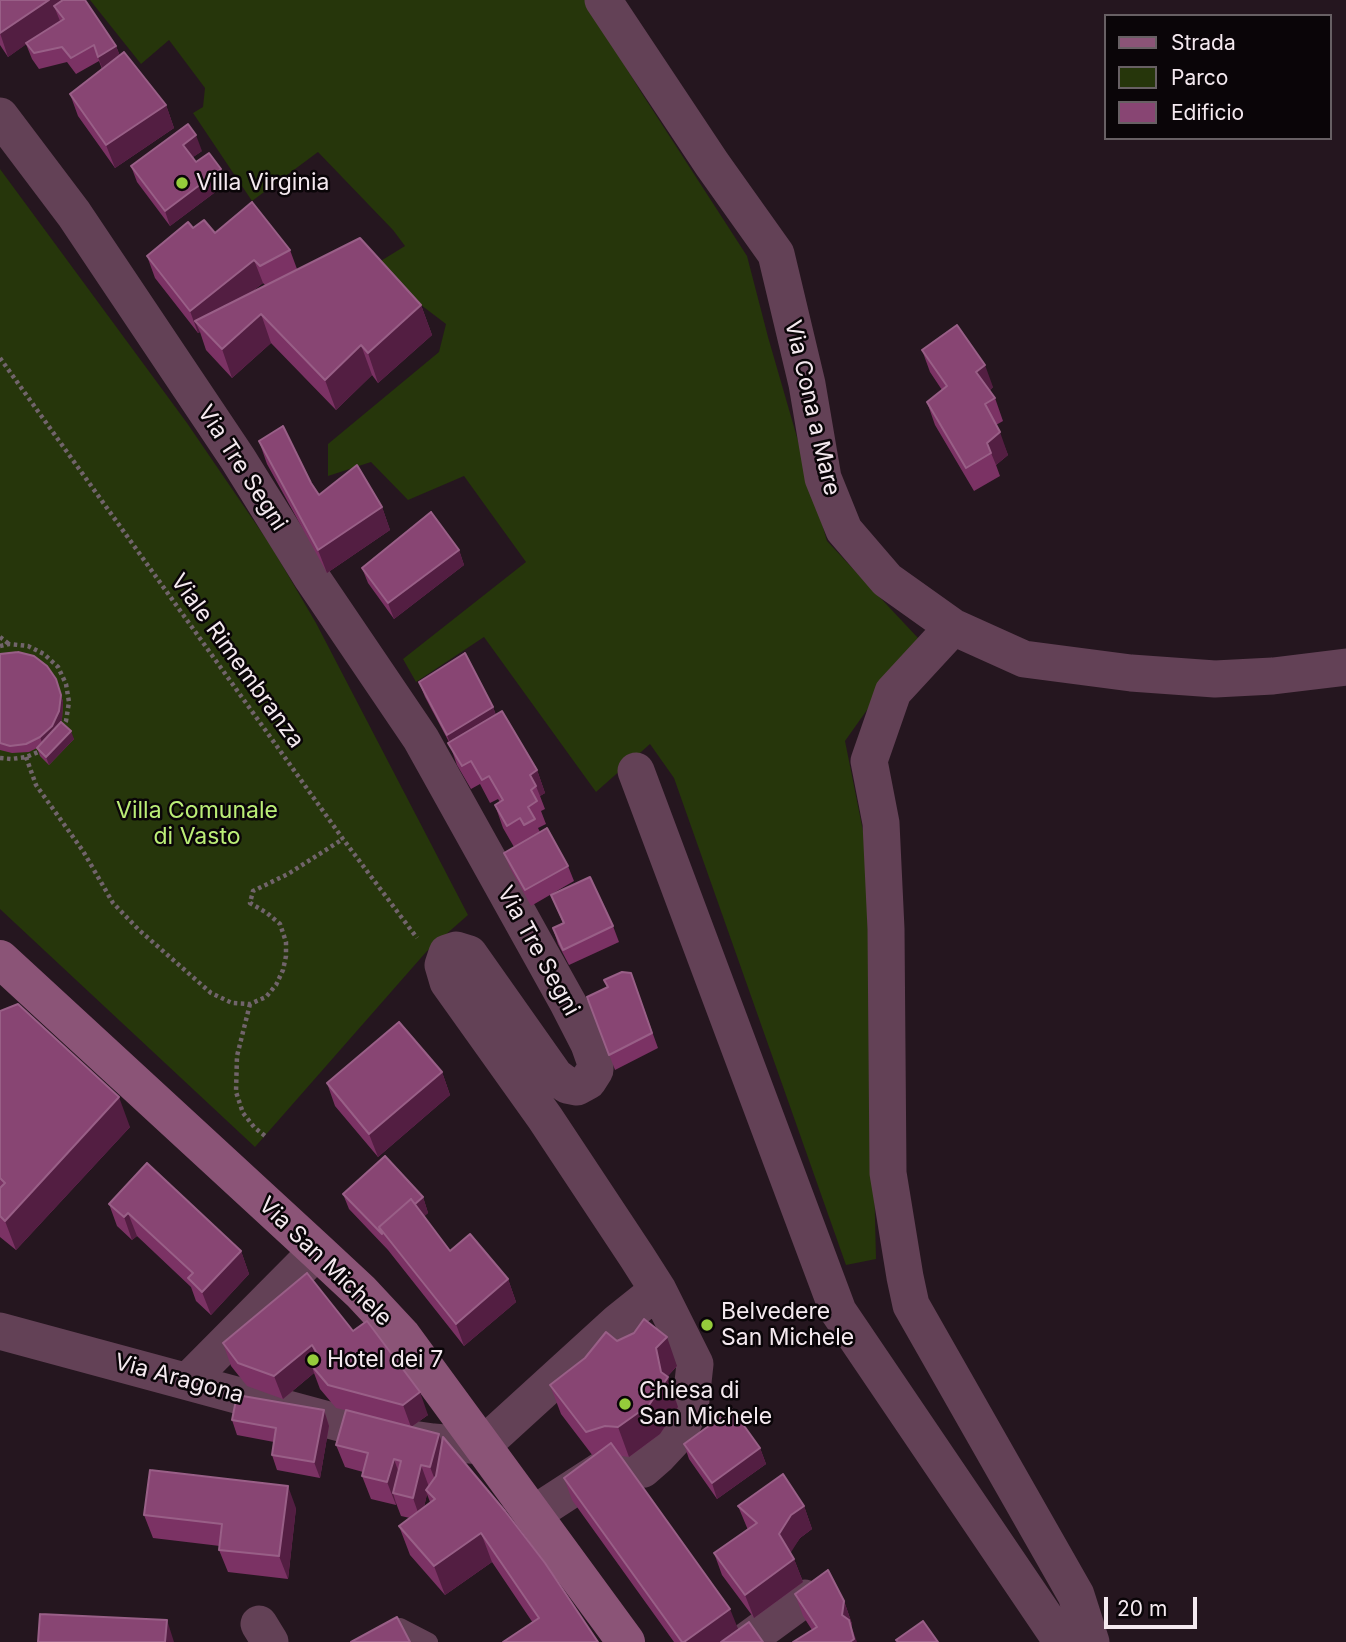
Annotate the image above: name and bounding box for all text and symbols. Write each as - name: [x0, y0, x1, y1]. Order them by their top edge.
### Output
- legend: [1104, 14, 1332, 140]
- text: Strada: [1171, 30, 1236, 55]
- text: Parco: [1171, 65, 1228, 90]
- text: Edificio: [1171, 100, 1244, 125]
- place label: Villa Virginia: [196, 169, 329, 197]
- marker: Villa Virginia: [174, 175, 190, 191]
- street label: Via Cona a Mare: [778, 318, 846, 498]
- street label: Via Tre Segni: [191, 400, 293, 536]
- street label: Viale Rimembranza: [164, 568, 310, 754]
- park label: Villa Comunale di Vasto: [116, 797, 278, 851]
- street label: Via Tre Segni: [491, 881, 585, 1021]
- street label: Via San Michele: [253, 1192, 397, 1332]
- place label: Belvedere San Michele: [721, 1298, 854, 1352]
- marker: Belvedere San Michele: [699, 1317, 715, 1333]
- place label: Hotel dei 7: [327, 1346, 443, 1374]
- street label: Via Aragona: [111, 1349, 247, 1409]
- marker: Hotel dei 7: [305, 1352, 321, 1368]
- place label: Chiesa di San Michele: [639, 1377, 772, 1431]
- marker: Chiesa di San Michele: [617, 1396, 633, 1412]
- scale bar: [1108, 1582, 1201, 1626]
- text: 20 m: [1117, 1596, 1167, 1621]

